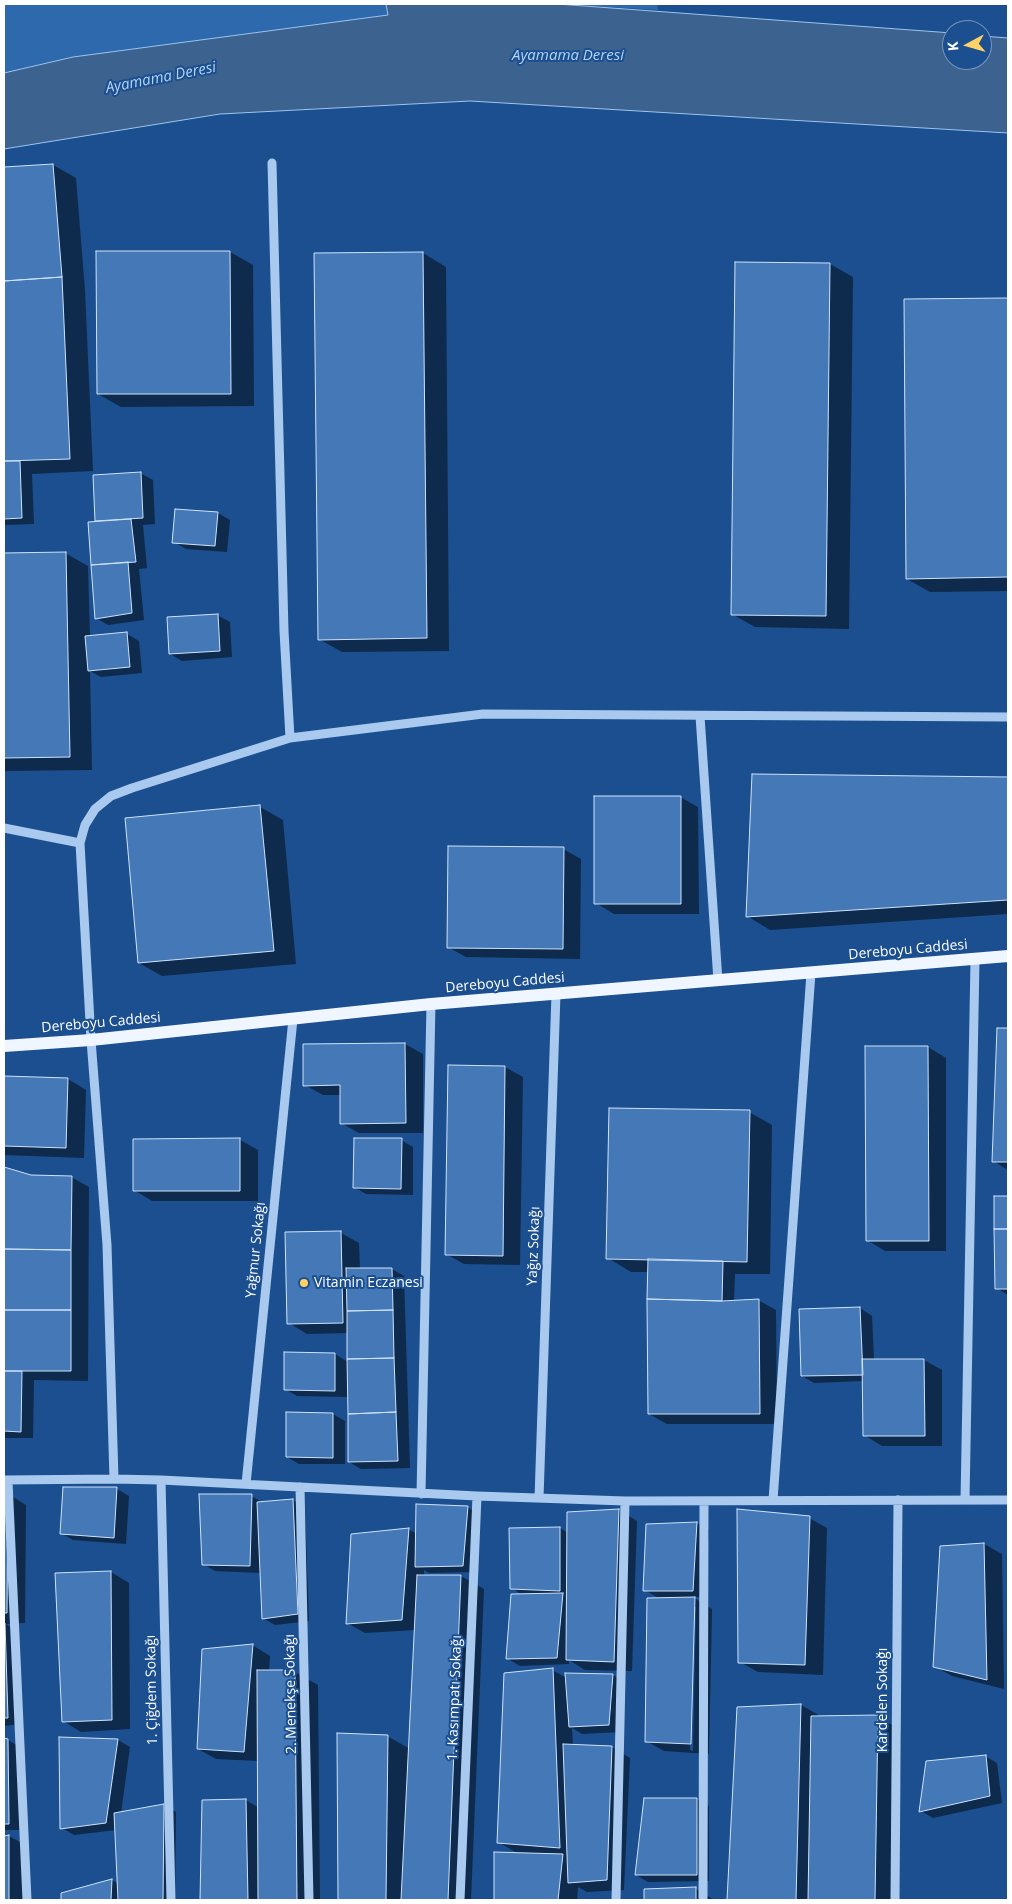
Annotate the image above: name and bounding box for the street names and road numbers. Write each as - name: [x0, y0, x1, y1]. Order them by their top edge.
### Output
- street label: Dereboyu Caddesi: [848, 936, 968, 964]
- street label: Dereboyu Caddesi: [445, 969, 565, 997]
- street label: Dereboyu Caddesi: [41, 1009, 161, 1037]
- street label: Yağmur Sokağı: [243, 1201, 269, 1299]
- street label: Yağız Sokağı: [524, 1206, 544, 1286]
- street label: 2. Menekşe Sokağı: [282, 1634, 300, 1754]
- street label: 1. Çiğdem Sokağı: [143, 1635, 161, 1745]
- street label: 1. Kasımpatı Sokağı: [444, 1635, 466, 1761]
- street label: Kardelen Sokağı: [875, 1648, 891, 1752]

